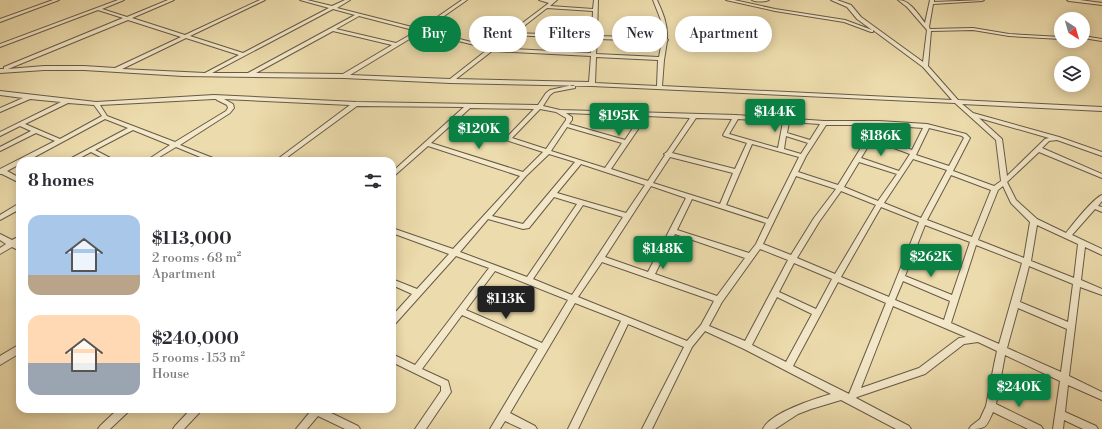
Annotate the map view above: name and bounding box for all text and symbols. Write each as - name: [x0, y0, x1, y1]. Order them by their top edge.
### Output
- north arrow: [1054, 12, 1090, 48]
- map controls: [1054, 12, 1090, 92]
- chip: Buy: [408, 16, 461, 52]
- chip: Rent: [469, 16, 527, 52]
- chip: Filters: [535, 16, 604, 52]
- chip: New: [612, 16, 667, 52]
- chip: Apartment: [675, 16, 772, 52]
- button: layers: [1054, 56, 1090, 92]
- pin: $144K: [747, 99, 803, 133]
- pin: $195K: [591, 103, 647, 137]
- text: $144K: [754, 104, 796, 120]
- text: $195K: [599, 108, 639, 124]
- pin: $120K: [451, 116, 507, 150]
- text: $120K: [458, 121, 500, 137]
- pin: $186K: [853, 123, 909, 157]
- text: $186K: [861, 128, 901, 144]
- text: 8 homes: [28, 170, 94, 192]
- icon: filters: [362, 170, 384, 192]
- text: $113,000: [152, 228, 232, 250]
- icon: home: [60, 231, 108, 279]
- pin: $148K: [635, 236, 691, 270]
- text: $148K: [643, 241, 683, 257]
- pin: $262K: [903, 244, 959, 278]
- text: $262K: [910, 249, 952, 265]
- text: 2 rooms · 68 m²: [152, 250, 241, 266]
- text: Apartment: [152, 266, 216, 282]
- pin: $113K: [478, 286, 534, 320]
- text: $113K: [487, 291, 526, 307]
- text: $240,000: [152, 328, 239, 350]
- icon: home: [60, 331, 108, 379]
- text: 5 rooms · 153 m²: [152, 350, 245, 366]
- text: House: [152, 366, 189, 382]
- pin: $240K: [991, 374, 1047, 408]
- text: $240K: [997, 379, 1041, 395]

